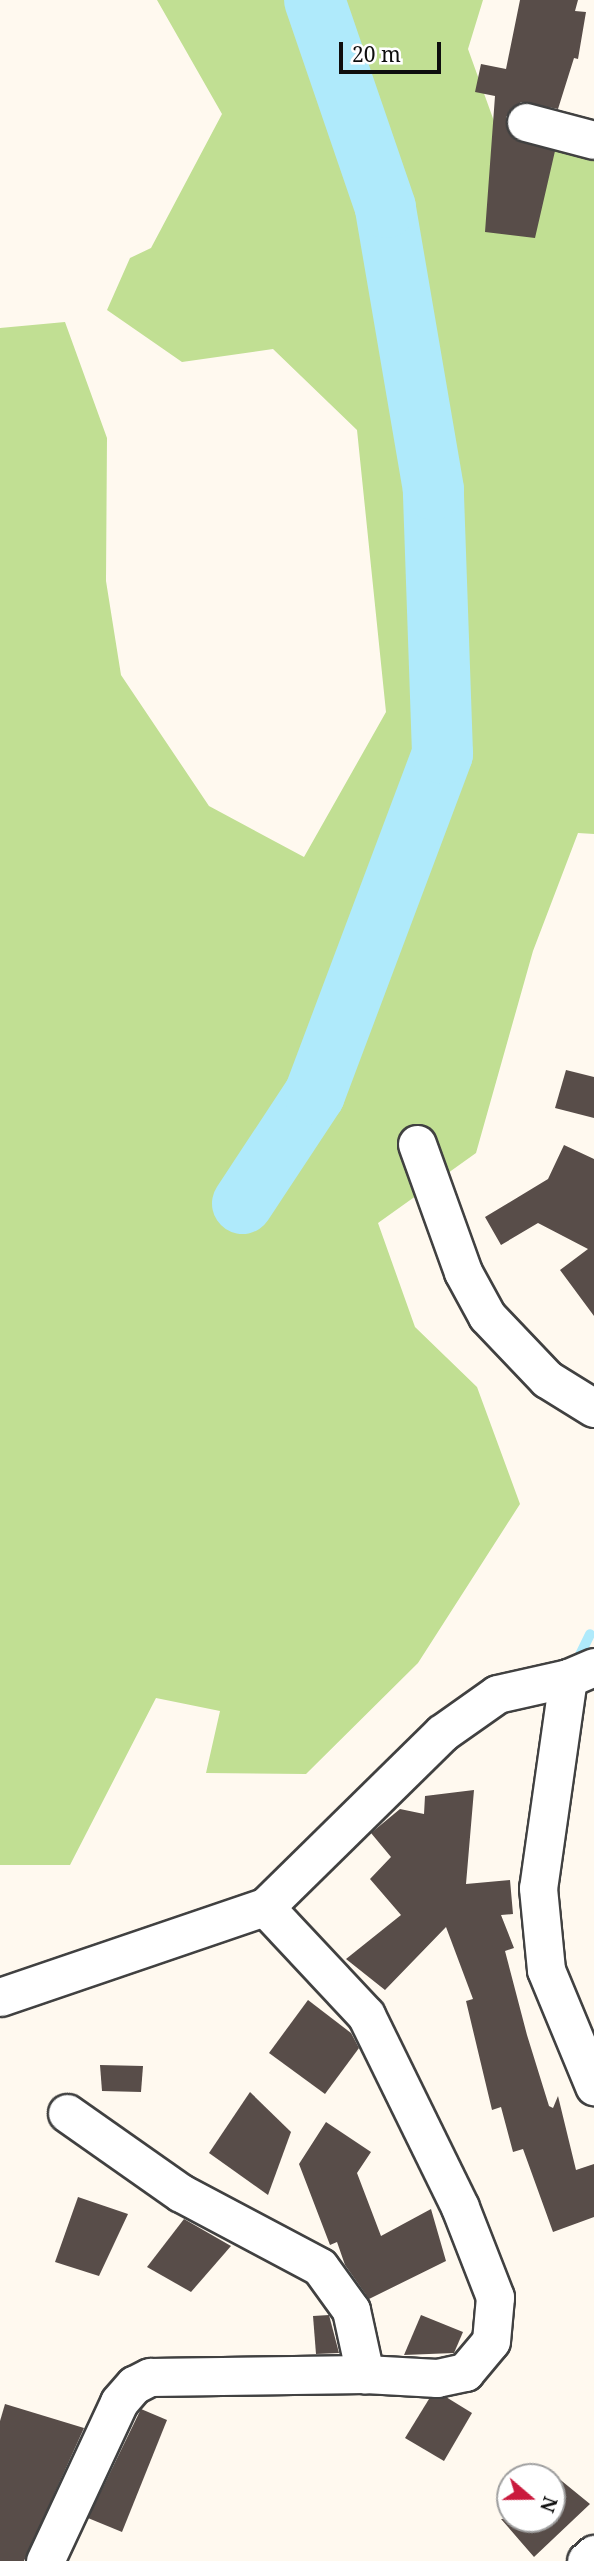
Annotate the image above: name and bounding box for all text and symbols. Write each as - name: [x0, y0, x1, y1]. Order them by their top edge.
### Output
- scale bar: [342, 28, 444, 72]
- text: 20 m: [352, 40, 401, 68]
- north arrow: [496, 2463, 566, 2533]
- text: N: [534, 2493, 564, 2516]

